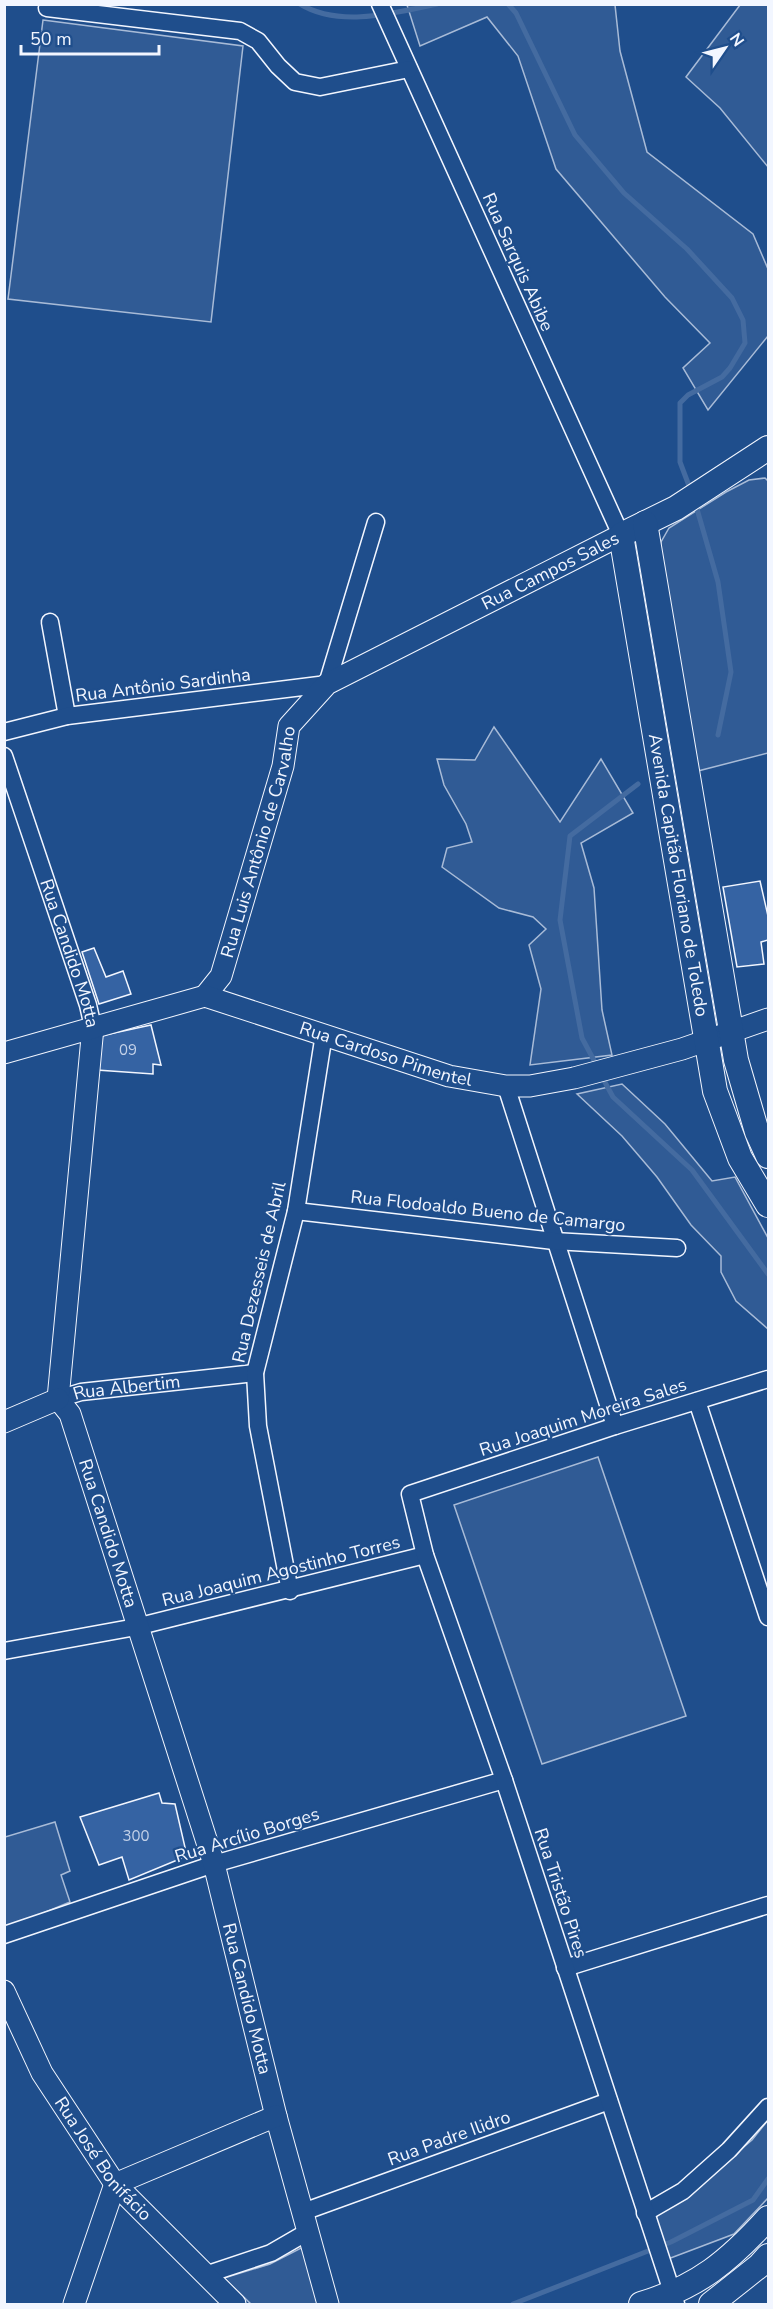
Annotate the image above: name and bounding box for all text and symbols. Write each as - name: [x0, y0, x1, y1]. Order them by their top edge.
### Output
- scale bar: [21, 18, 159, 56]
- north arrow: [695, 18, 755, 78]
- text: 50 m: [30, 27, 72, 51]
- text: N: [724, 29, 749, 51]
- street label: Rua Sarquis Abibe: [477, 189, 559, 335]
- street label: Rua Campos Sales: [477, 526, 623, 616]
- street label: Rua Antônio Sardinha: [74, 662, 252, 708]
- street label: Rua Luis Antônio de Carvalho: [215, 724, 301, 961]
- street label: Avenida Capitão Floriano de Toledo: [643, 732, 714, 1018]
- street label: Rua Candido Motta: [34, 876, 105, 1030]
- street label: Rua Cardoso Pimentel: [296, 1016, 475, 1092]
- house number: 09: [119, 1040, 137, 1060]
- street label: Rua Dezesseis de Abril: [226, 1178, 292, 1365]
- street label: Rua Flodoaldo Bueno de Camargo: [349, 1185, 627, 1237]
- street label: Rua Albertim: [70, 1369, 182, 1406]
- street label: Rua Joaquim Moreira Sales: [476, 1372, 690, 1462]
- street label: Rua Candido Motta: [73, 1456, 143, 1611]
- street label: Rua Joaquim Agostinho Torres: [159, 1530, 403, 1612]
- street label: Rua Arcílio Borges: [172, 1802, 322, 1868]
- street label: Rua Tristão Pires: [529, 1825, 593, 1961]
- house number: 300: [122, 1826, 150, 1846]
- street label: Rua Candido Motta: [217, 1921, 277, 2077]
- street label: Rua José Bonifácio: [49, 2092, 157, 2226]
- street label: Rua Padre Ilidro: [384, 2105, 514, 2171]

